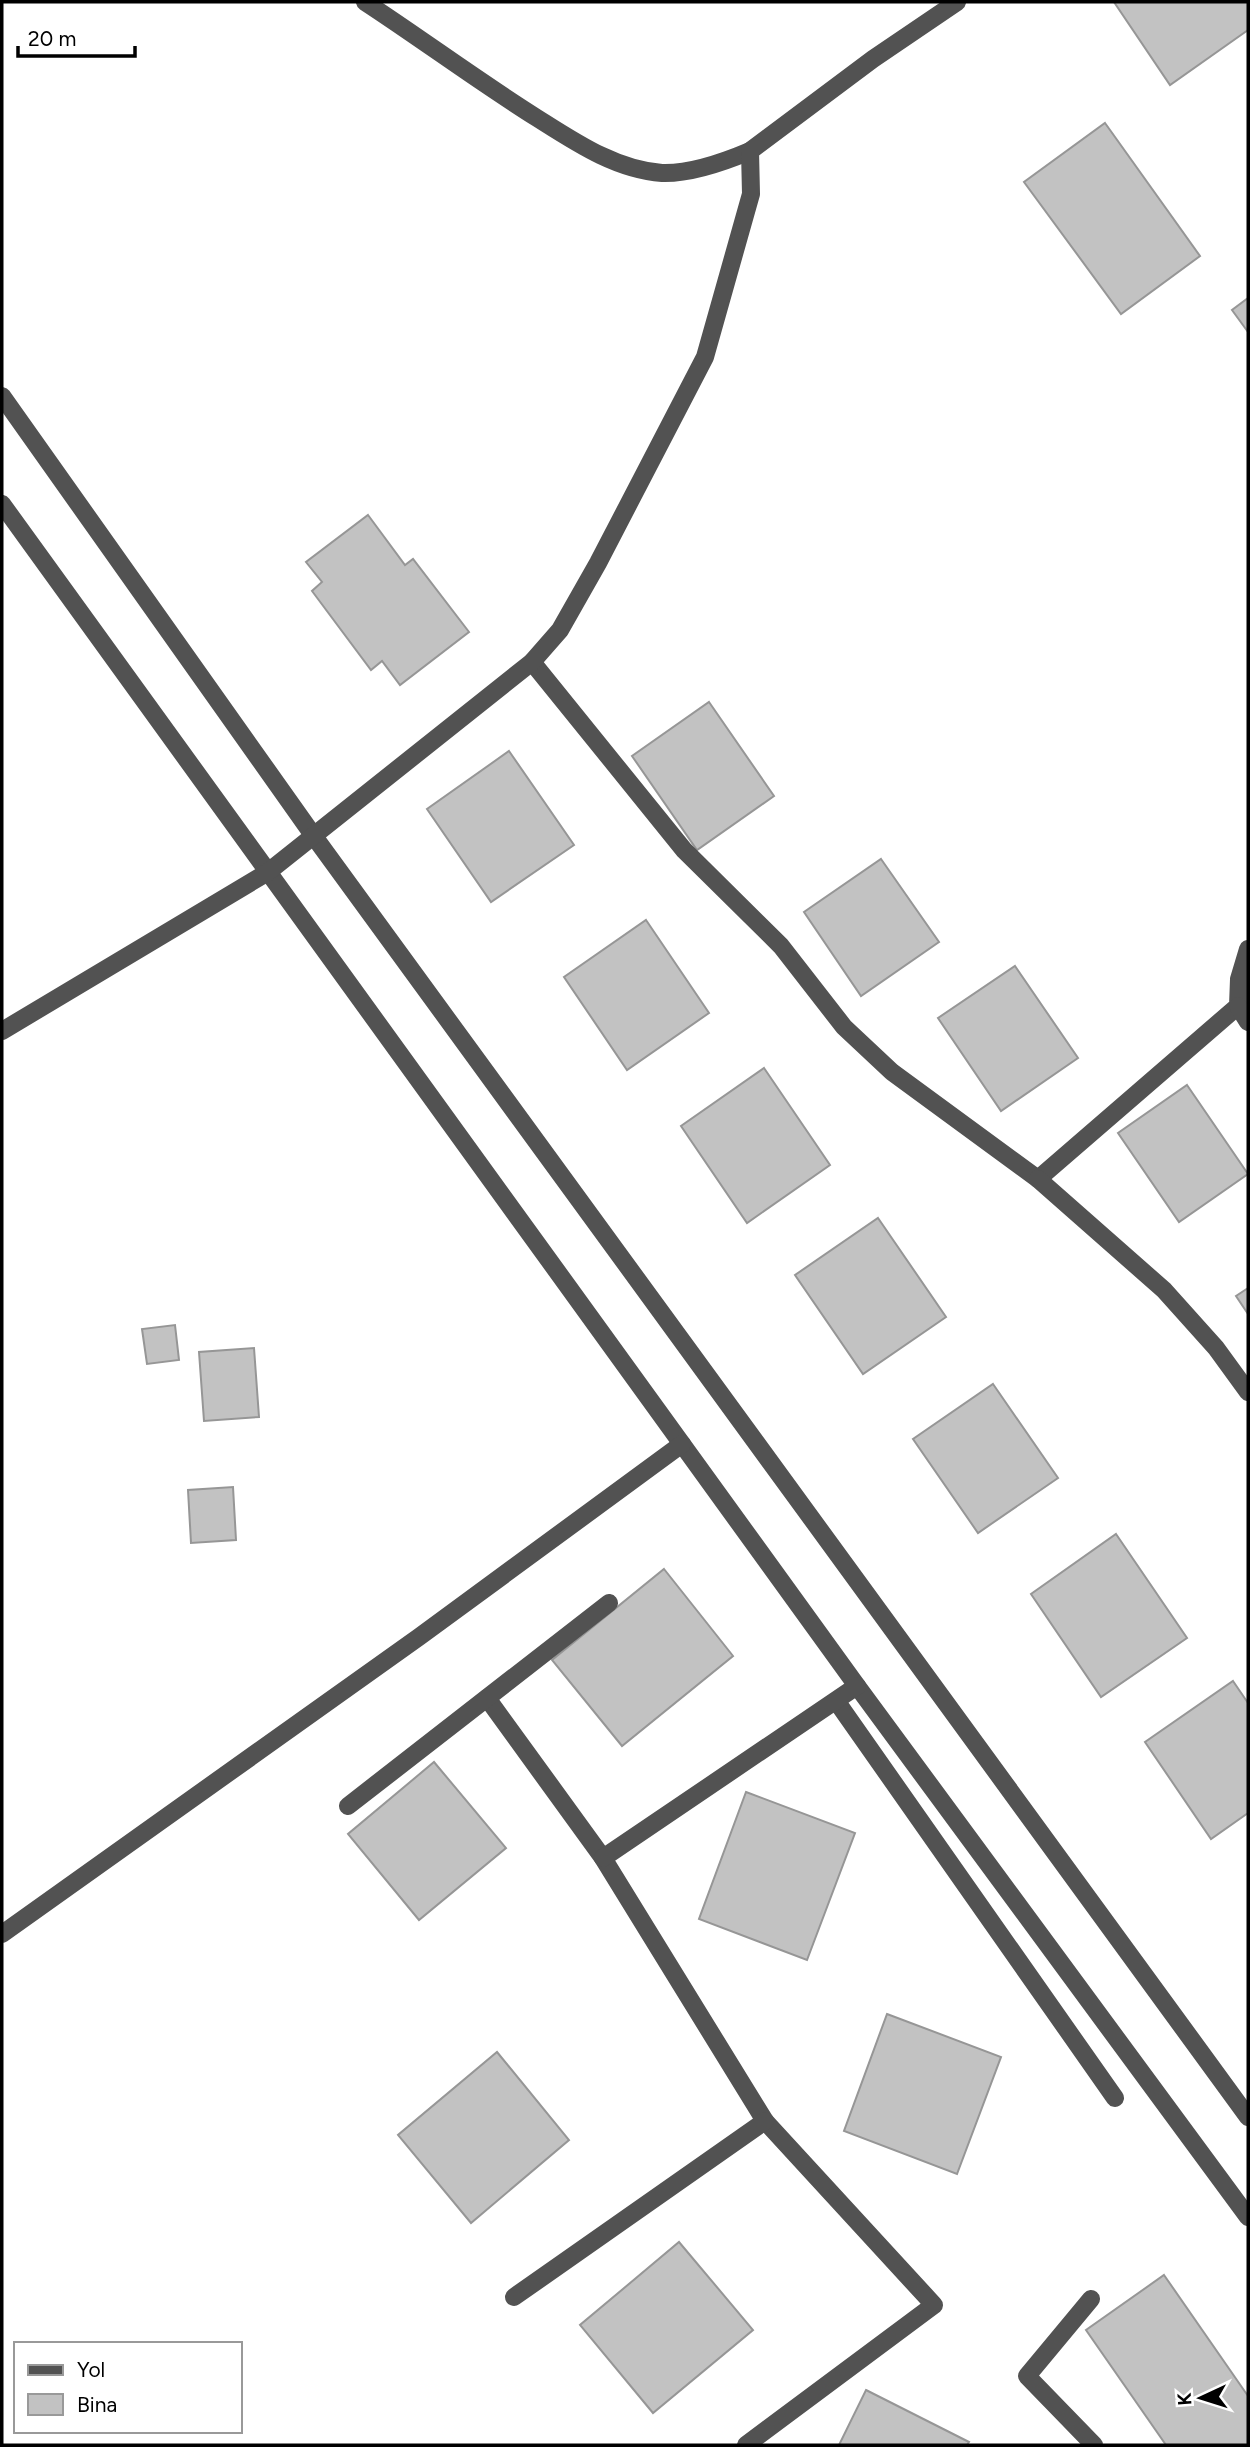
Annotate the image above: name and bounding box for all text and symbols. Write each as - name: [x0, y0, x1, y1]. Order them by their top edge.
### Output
- scale bar: [18, 14, 135, 58]
- text: 20 m: [28, 26, 76, 51]
- legend: [14, 2342, 242, 2433]
- text: Yol: [77, 2357, 105, 2382]
- north arrow: [1166, 2363, 1236, 2433]
- text: Bina: [77, 2392, 117, 2417]
- text: K: [1173, 2392, 1196, 2406]

